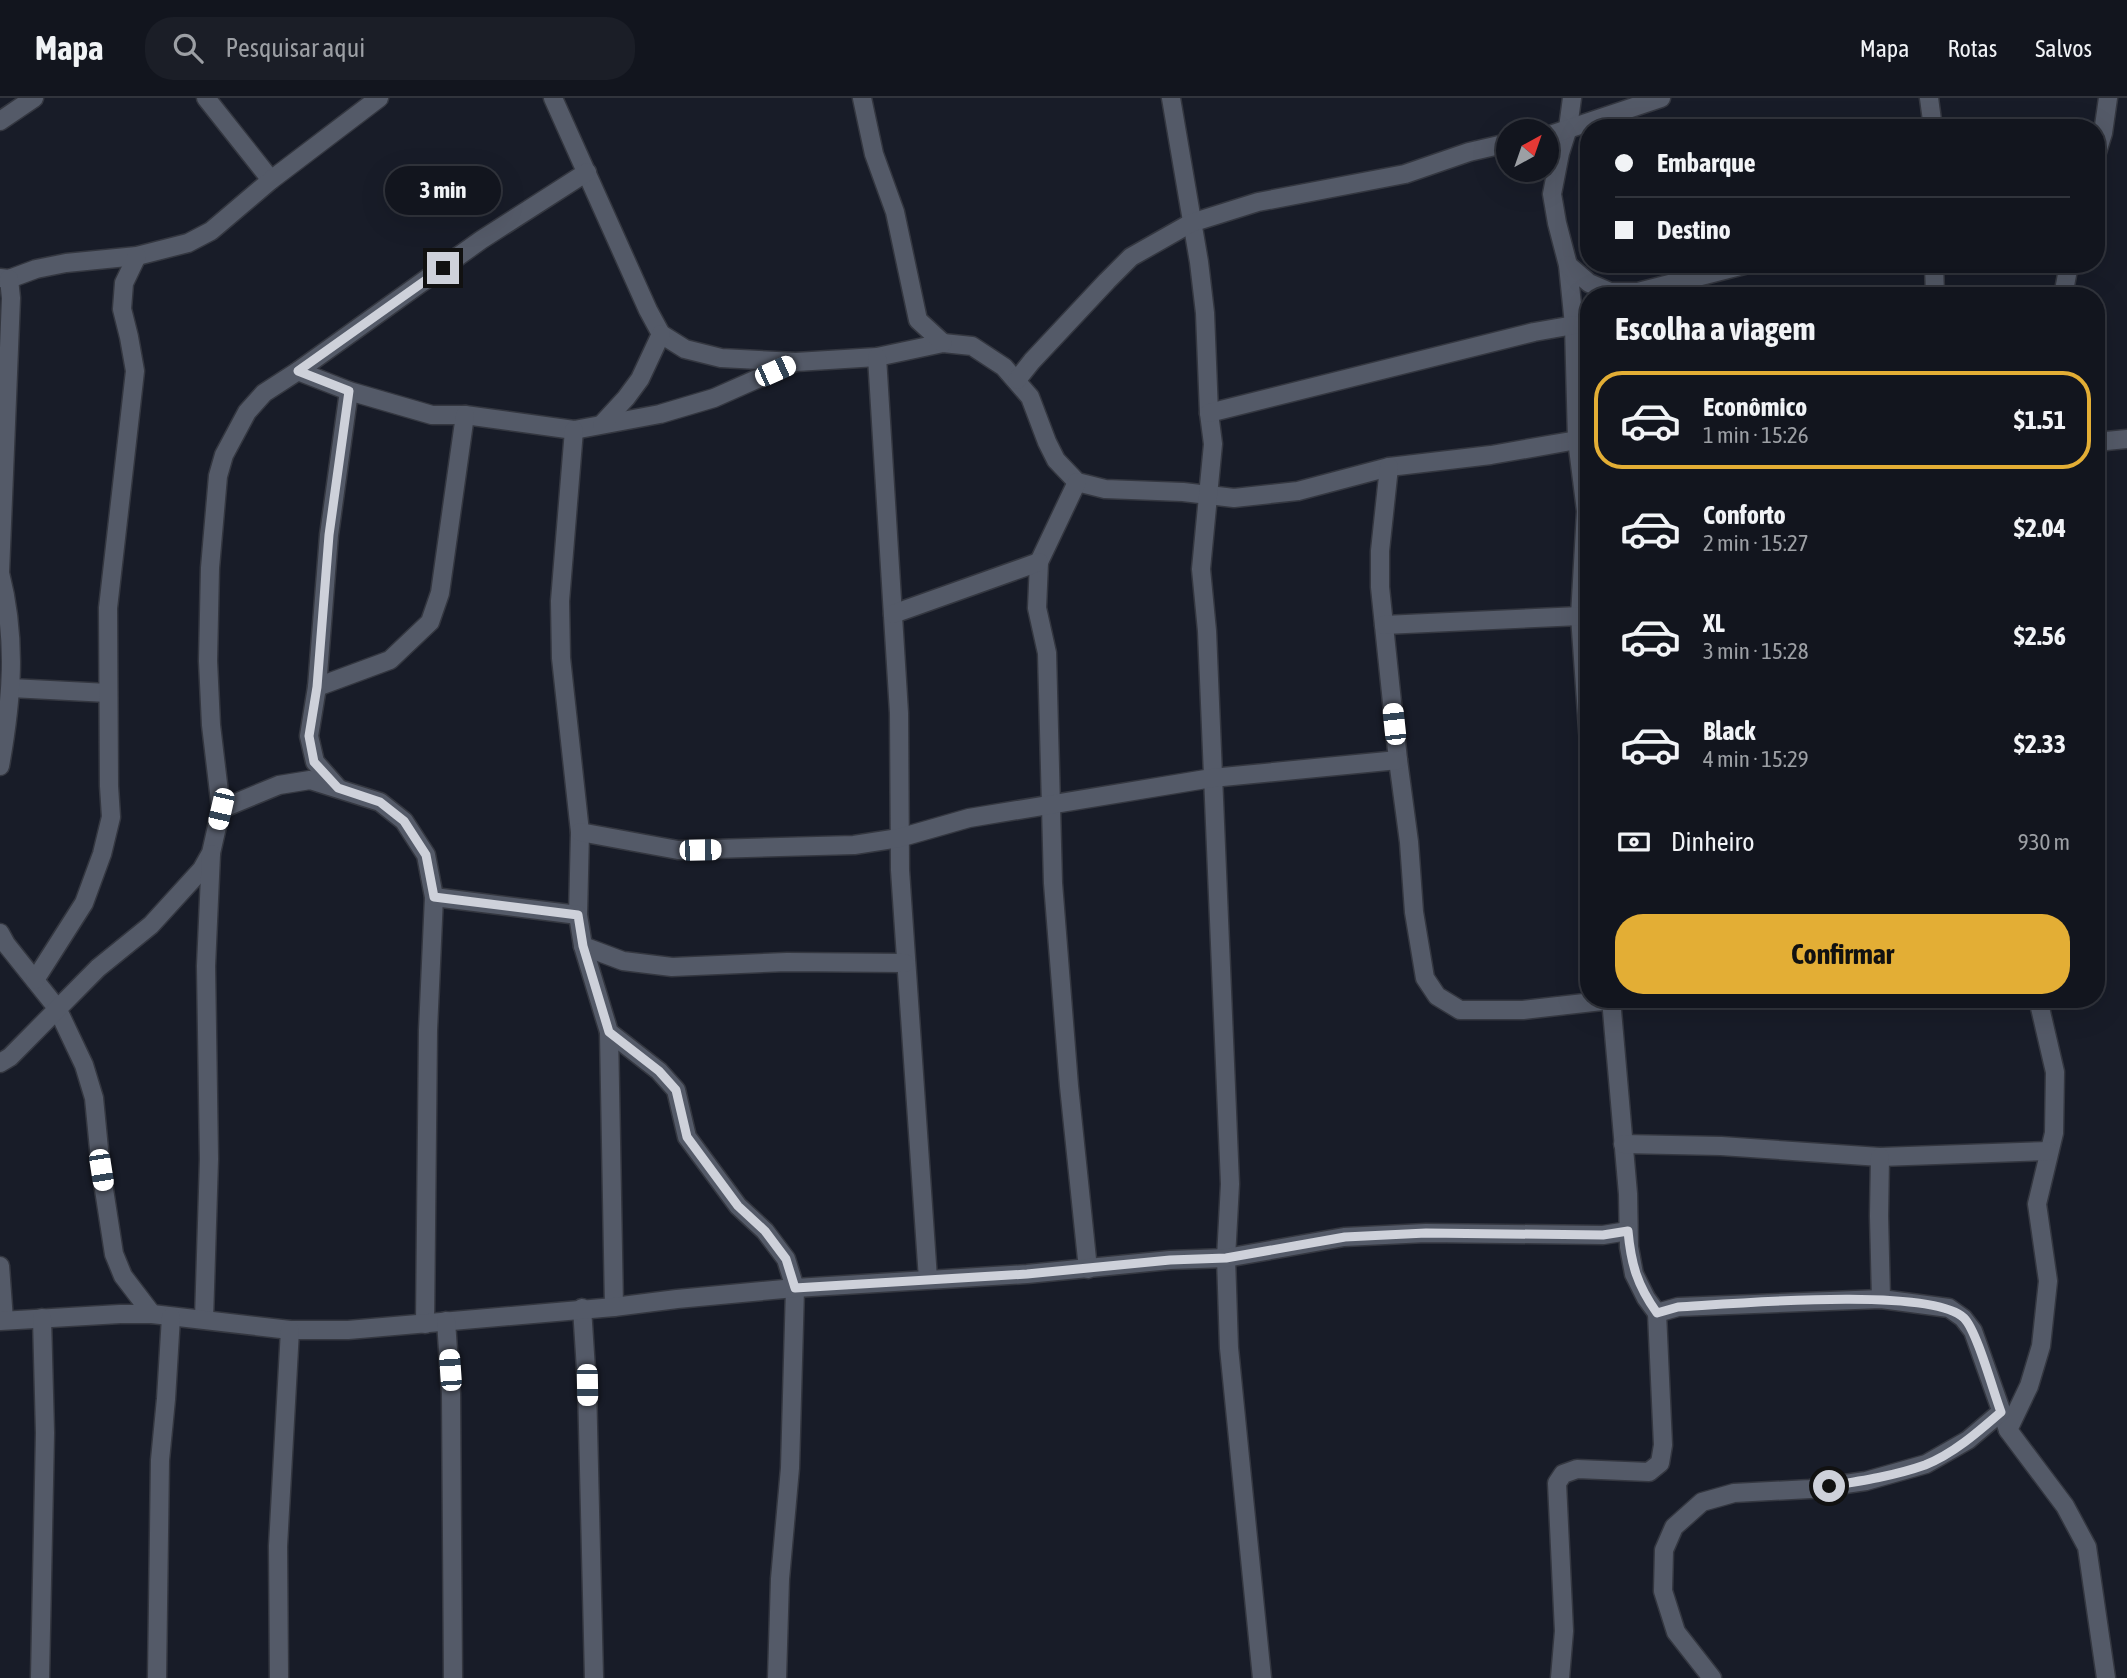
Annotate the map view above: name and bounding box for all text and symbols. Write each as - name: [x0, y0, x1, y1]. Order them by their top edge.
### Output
- search box: [145, 17, 635, 80]
- text: Mapa: [35, 29, 103, 67]
- icon: search: [169, 29, 207, 67]
- text: Pesquisar aqui: [225, 33, 365, 63]
- text: Mapa: [1860, 35, 1909, 62]
- text: Rotas: [1947, 35, 1997, 62]
- text: Salvos: [2035, 35, 2092, 62]
- north arrow: [1496, 119, 1559, 182]
- map controls: [1496, 119, 1559, 182]
- text: Embarque: [1657, 148, 1756, 178]
- callout: 3 min: [385, 166, 501, 216]
- text: 3 min: [420, 177, 466, 203]
- text: Destino: [1657, 215, 1731, 245]
- route end: [427, 252, 459, 284]
- text: Escolha a viagem: [1615, 310, 1815, 347]
- car: [752, 353, 799, 389]
- icon: car: [1619, 389, 1682, 452]
- text: Econômico: [1703, 392, 1807, 422]
- text: $1.51: [2014, 405, 2066, 435]
- text: 1 min · 15:26: [1703, 422, 1809, 448]
- icon: car: [1619, 497, 1682, 560]
- text: Conforto: [1703, 500, 1786, 530]
- text: $2.04: [2014, 513, 2066, 543]
- text: 2 min · 15:27: [1703, 530, 1809, 556]
- icon: car: [1619, 605, 1682, 668]
- text: XL: [1703, 608, 1725, 638]
- text: $2.56: [2014, 621, 2066, 651]
- text: 3 min · 15:28: [1703, 638, 1809, 664]
- car: [1382, 702, 1407, 746]
- icon: car: [1619, 713, 1682, 776]
- text: Black: [1703, 716, 1755, 746]
- text: $2.33: [2014, 729, 2066, 759]
- text: 4 min · 15:29: [1703, 746, 1809, 772]
- car: [207, 786, 236, 832]
- icon: cash: [1615, 823, 1653, 861]
- text: Dinheiro: [1671, 827, 1754, 857]
- text: 930 m: [2018, 829, 2070, 855]
- car: [679, 839, 722, 861]
- button: Confirmar: [1615, 914, 2070, 994]
- car: [88, 1148, 115, 1192]
- car: [439, 1348, 462, 1392]
- car: [577, 1364, 598, 1406]
- route start: [1813, 1470, 1845, 1502]

